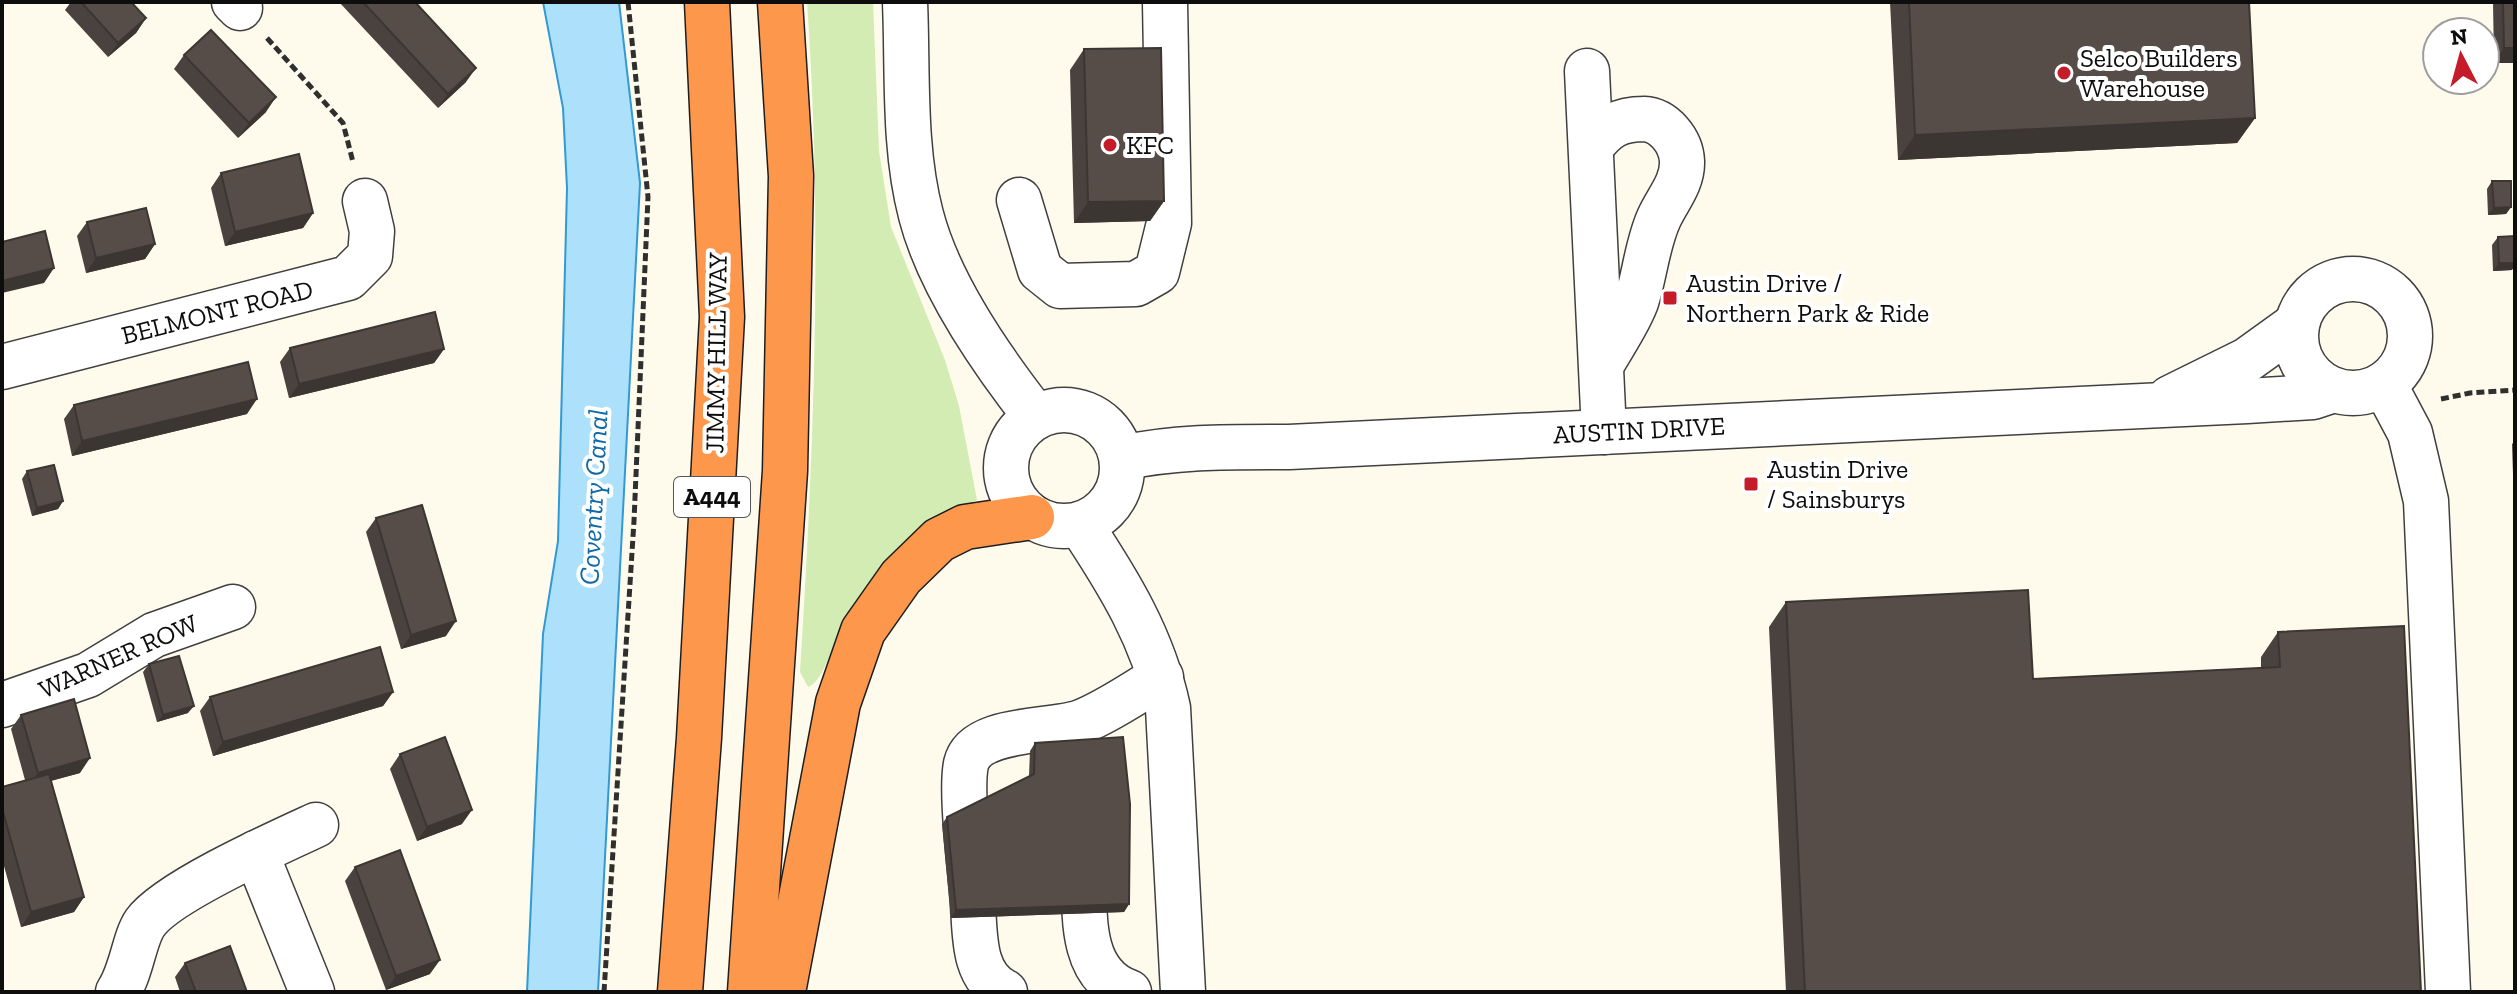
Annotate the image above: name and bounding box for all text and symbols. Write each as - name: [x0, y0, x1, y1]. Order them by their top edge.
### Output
- north arrow: [2421, 16, 2501, 96]
- text: N: [2449, 22, 2469, 51]
- place label: Selco Builders Warehouse: [2080, 42, 2238, 104]
- marker: Selco Builders Warehouse: [2055, 64, 2073, 82]
- place label: KFC: [1126, 129, 1174, 161]
- marker: KFC: [1101, 136, 1119, 154]
- street label: JIMMY HILL WAY: [698, 252, 734, 454]
- place label: Austin Drive / Northern Park & Ride: [1686, 267, 1929, 329]
- street label: BELMONT ROAD: [118, 273, 316, 351]
- marker: Austin Drive / Northern Park & Ride: [1661, 289, 1679, 307]
- water label: Coventry Canal: [572, 408, 615, 586]
- street label: AUSTIN DRIVE: [1552, 410, 1726, 450]
- place label: Austin Drive / Sainsburys: [1767, 453, 1908, 515]
- marker: Austin Drive / Sainsburys: [1742, 475, 1760, 493]
- road number: A444: [674, 477, 750, 517]
- street label: WARNER ROW: [34, 606, 203, 705]

